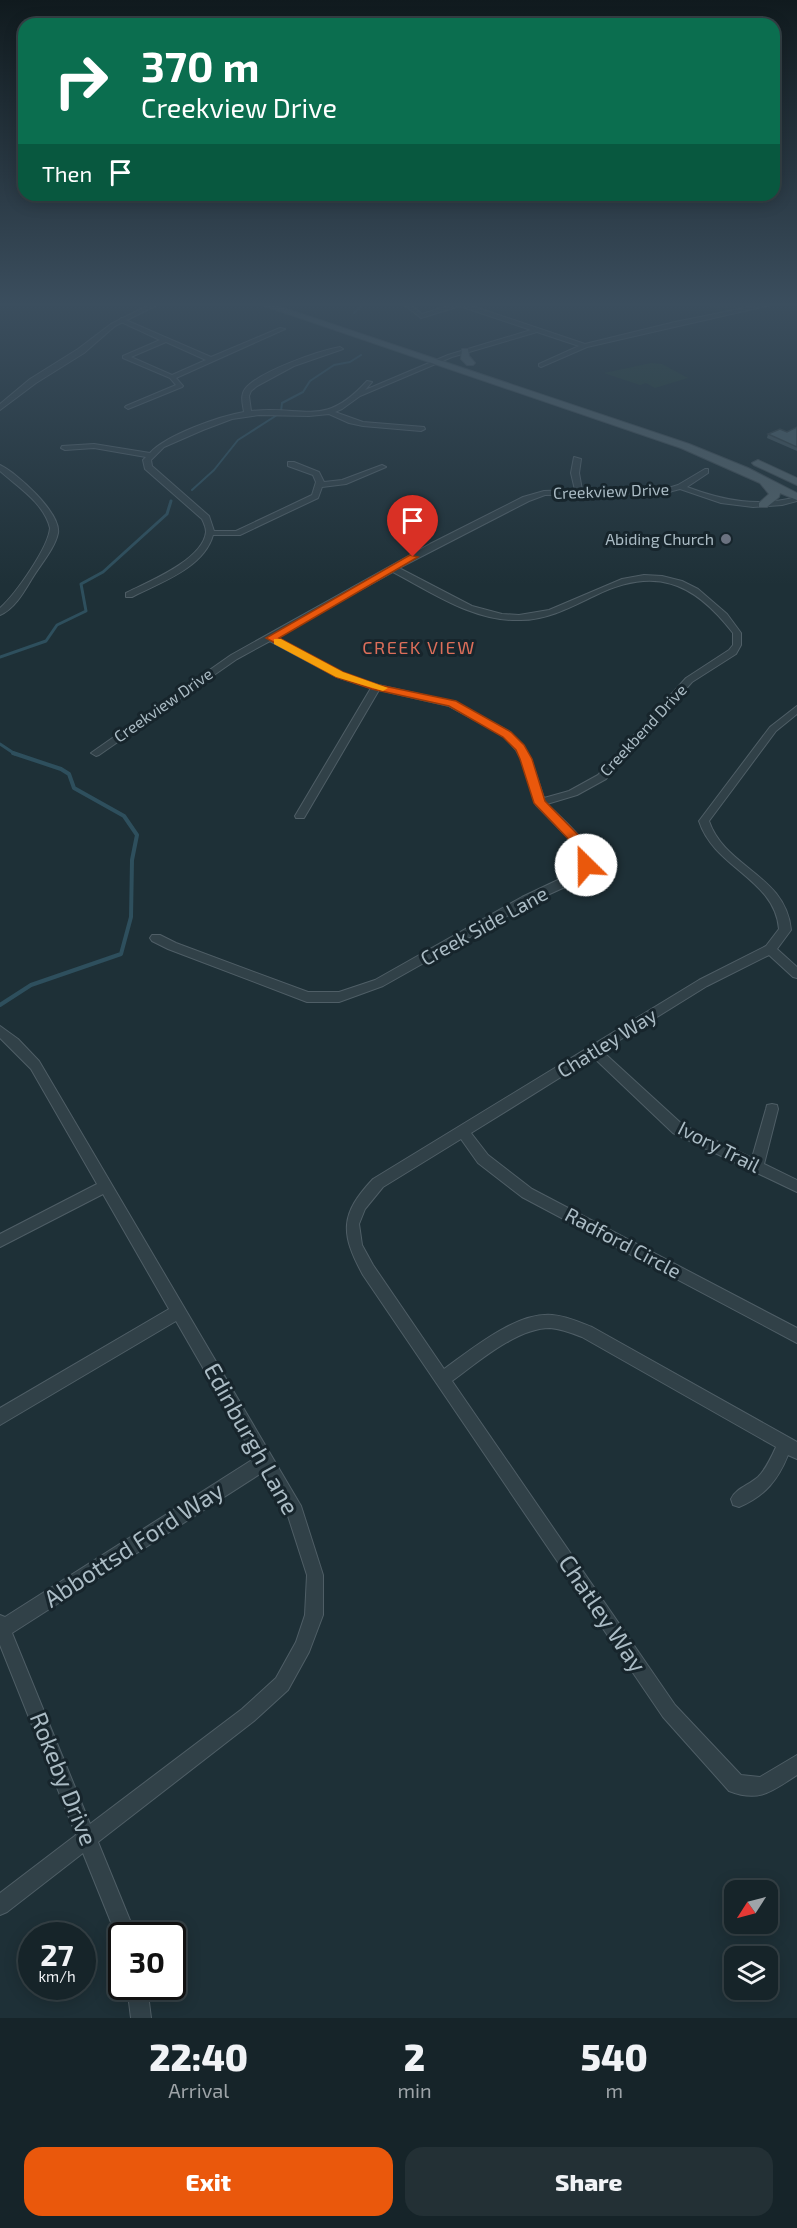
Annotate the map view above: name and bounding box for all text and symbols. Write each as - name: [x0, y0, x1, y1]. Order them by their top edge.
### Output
- text: 370 m: [141, 40, 260, 90]
- icon: right: [42, 42, 120, 120]
- text: Creekview Drive: [141, 91, 337, 123]
- icon: arrive: [104, 156, 137, 189]
- text: Then: [42, 160, 92, 186]
- street label: Creekview Drive: [553, 479, 669, 502]
- pin: [387, 495, 438, 557]
- icon: arrive: [396, 504, 429, 537]
- place label: Abiding Church: [605, 529, 714, 548]
- marker: Abiding Church: [719, 532, 733, 546]
- district label: CREEK VIEW: [362, 636, 476, 658]
- street label: Creekview Drive: [110, 664, 216, 746]
- street label: Creekbend Drive: [595, 680, 690, 779]
- position arrow: [554, 833, 618, 897]
- street label: Creek Side Lane: [416, 880, 551, 970]
- street label: Chatley Way: [552, 1002, 661, 1082]
- street label: Ivory Trail: [674, 1115, 765, 1177]
- street label: Radford Circle: [561, 1201, 686, 1283]
- street label: Edinburgh Lane: [199, 1357, 306, 1519]
- street label: Abbottsd Ford Way: [38, 1475, 229, 1613]
- street label: Chatley Way: [553, 1549, 653, 1678]
- street label: Rokeby Drive: [25, 1708, 104, 1849]
- north arrow: [724, 1880, 778, 1934]
- map controls: [724, 1880, 778, 2000]
- speed limit sign: 30: [108, 1922, 186, 2000]
- text: 27: [40, 1936, 74, 1972]
- button: layers: [724, 1946, 778, 2000]
- text: km/h: [38, 1967, 76, 1985]
- text: 22:40: [149, 2035, 248, 2078]
- text: 2: [404, 2035, 425, 2078]
- text: 540: [581, 2035, 648, 2078]
- text: Arrival: [168, 2078, 229, 2102]
- text: min: [397, 2078, 432, 2102]
- text: m: [605, 2078, 623, 2102]
- button: Exit: [24, 2147, 393, 2216]
- button: Share: [405, 2147, 773, 2216]

